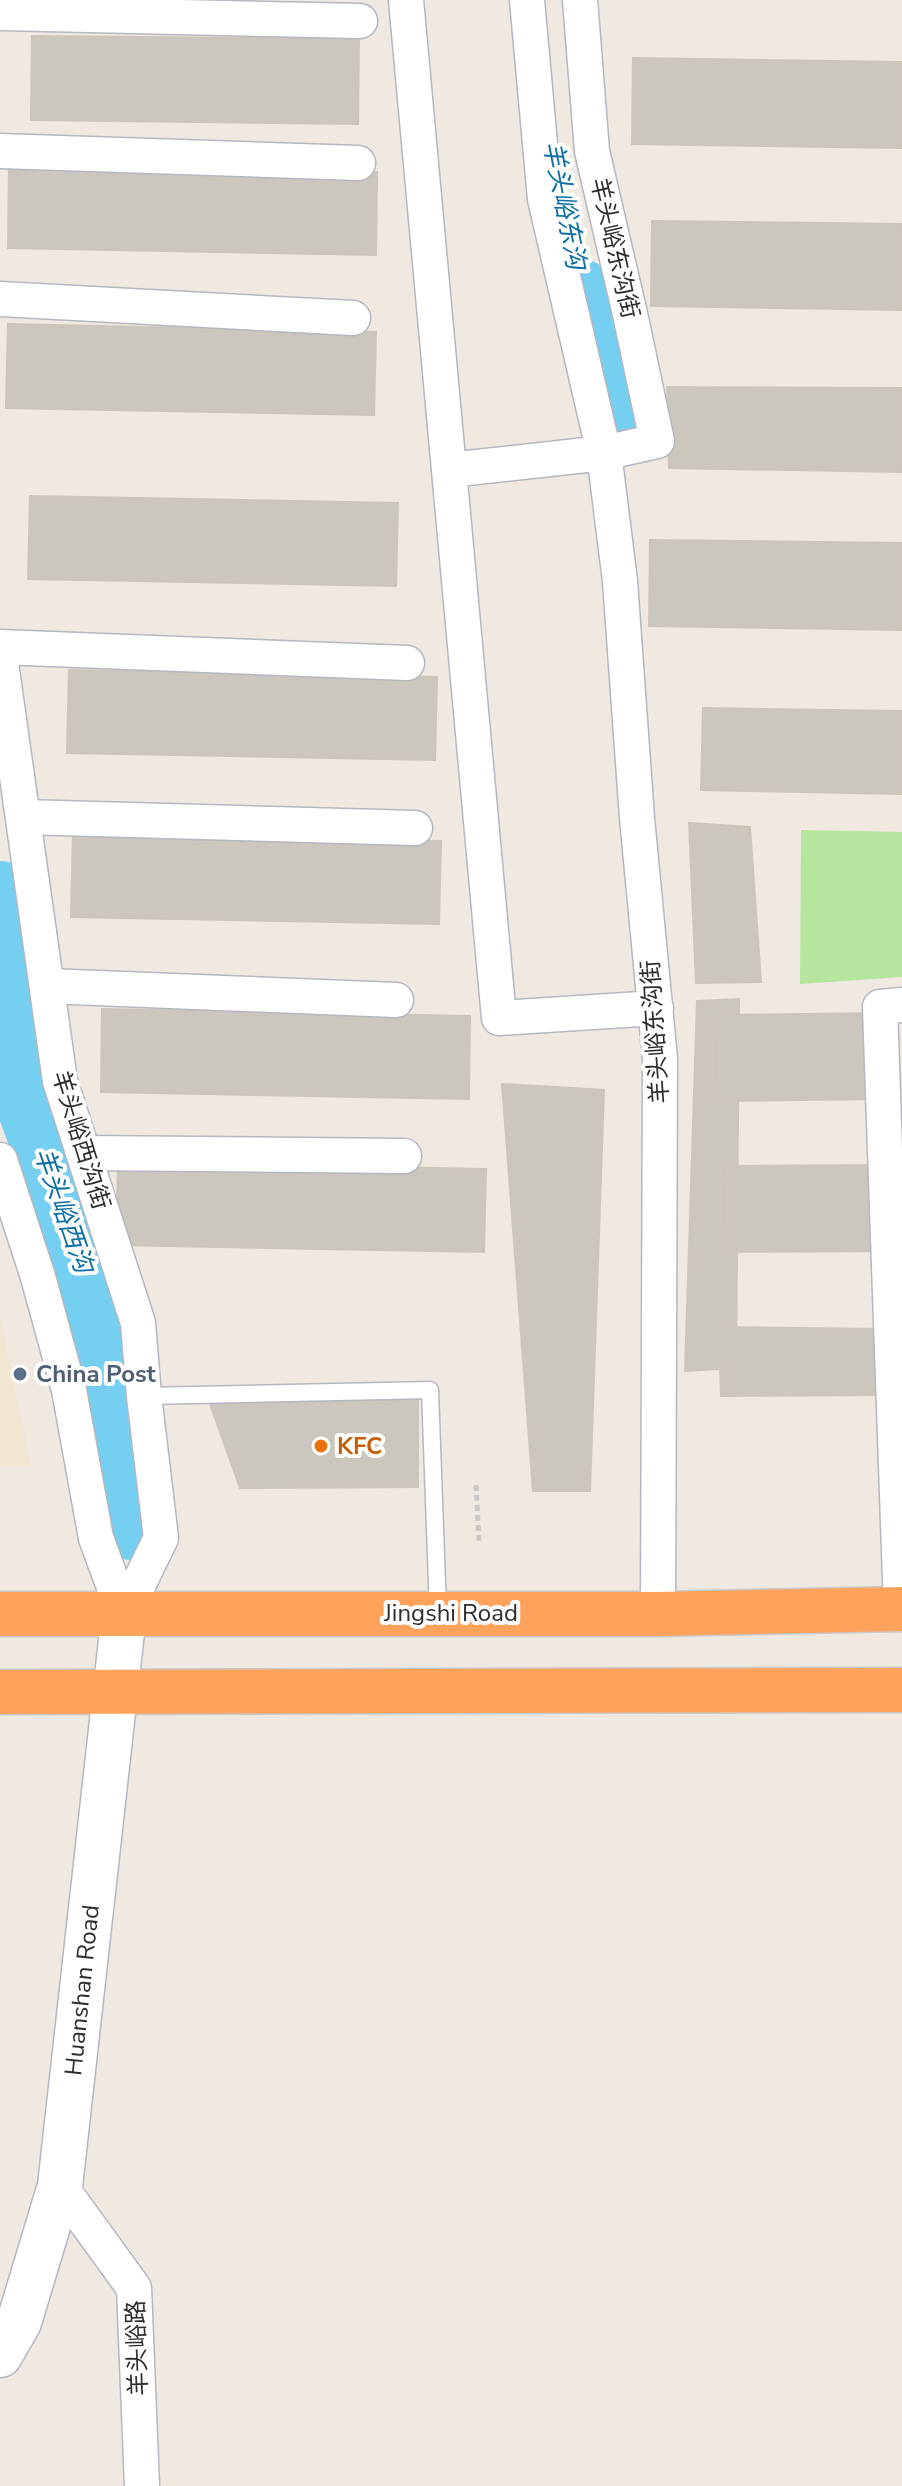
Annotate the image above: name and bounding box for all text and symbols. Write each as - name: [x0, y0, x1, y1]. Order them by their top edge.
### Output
- water label: 羊头峪东沟: [535, 138, 595, 275]
- street label: 羊头峪东沟街: [583, 174, 647, 322]
- street label: 羊头峪东沟街: [634, 959, 676, 1105]
- street label: 羊头峪西沟街: [46, 1067, 116, 1213]
- water label: 羊头峪西沟: [28, 1143, 100, 1277]
- place label: China Post: [36, 1358, 157, 1390]
- marker: China Post: [11, 1365, 29, 1383]
- place label: KFC: [337, 1430, 382, 1462]
- marker: KFC: [312, 1437, 330, 1455]
- street label: Jingshi Road: [383, 1597, 518, 1629]
- street label: Huanshan Road: [57, 1903, 107, 2077]
- street label: 羊头峪路: [119, 2299, 155, 2397]

